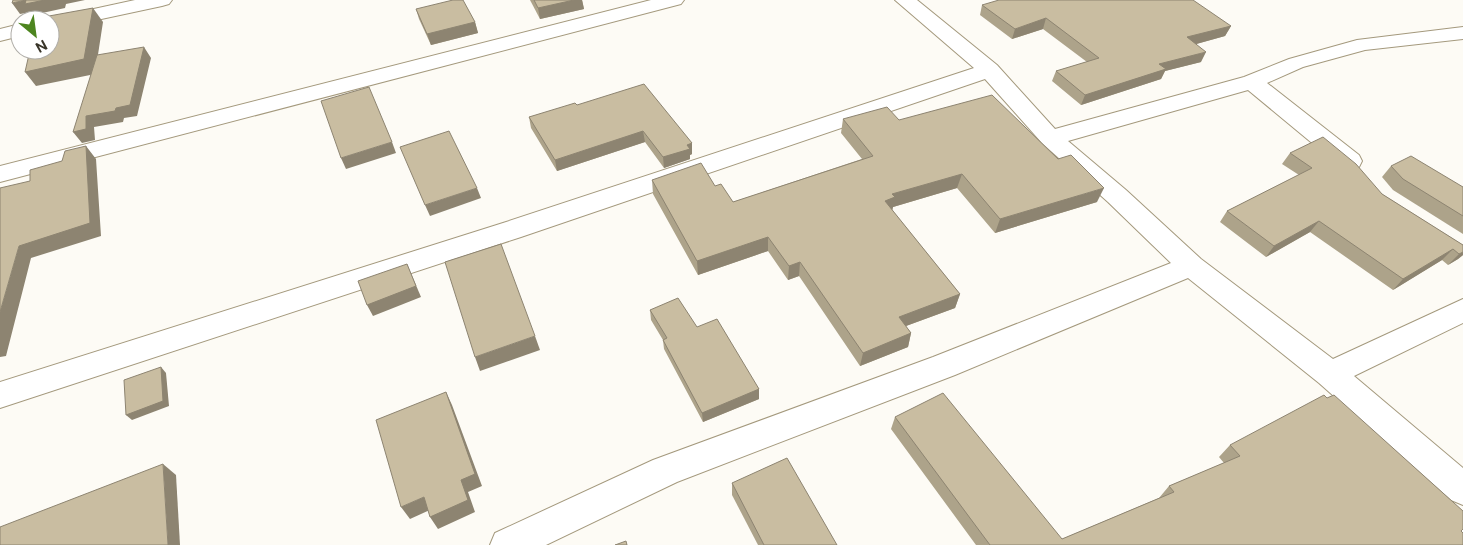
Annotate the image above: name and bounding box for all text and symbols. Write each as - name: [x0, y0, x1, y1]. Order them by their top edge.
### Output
- north arrow: [10, 10, 60, 60]
- text: N: [33, 37, 50, 56]

